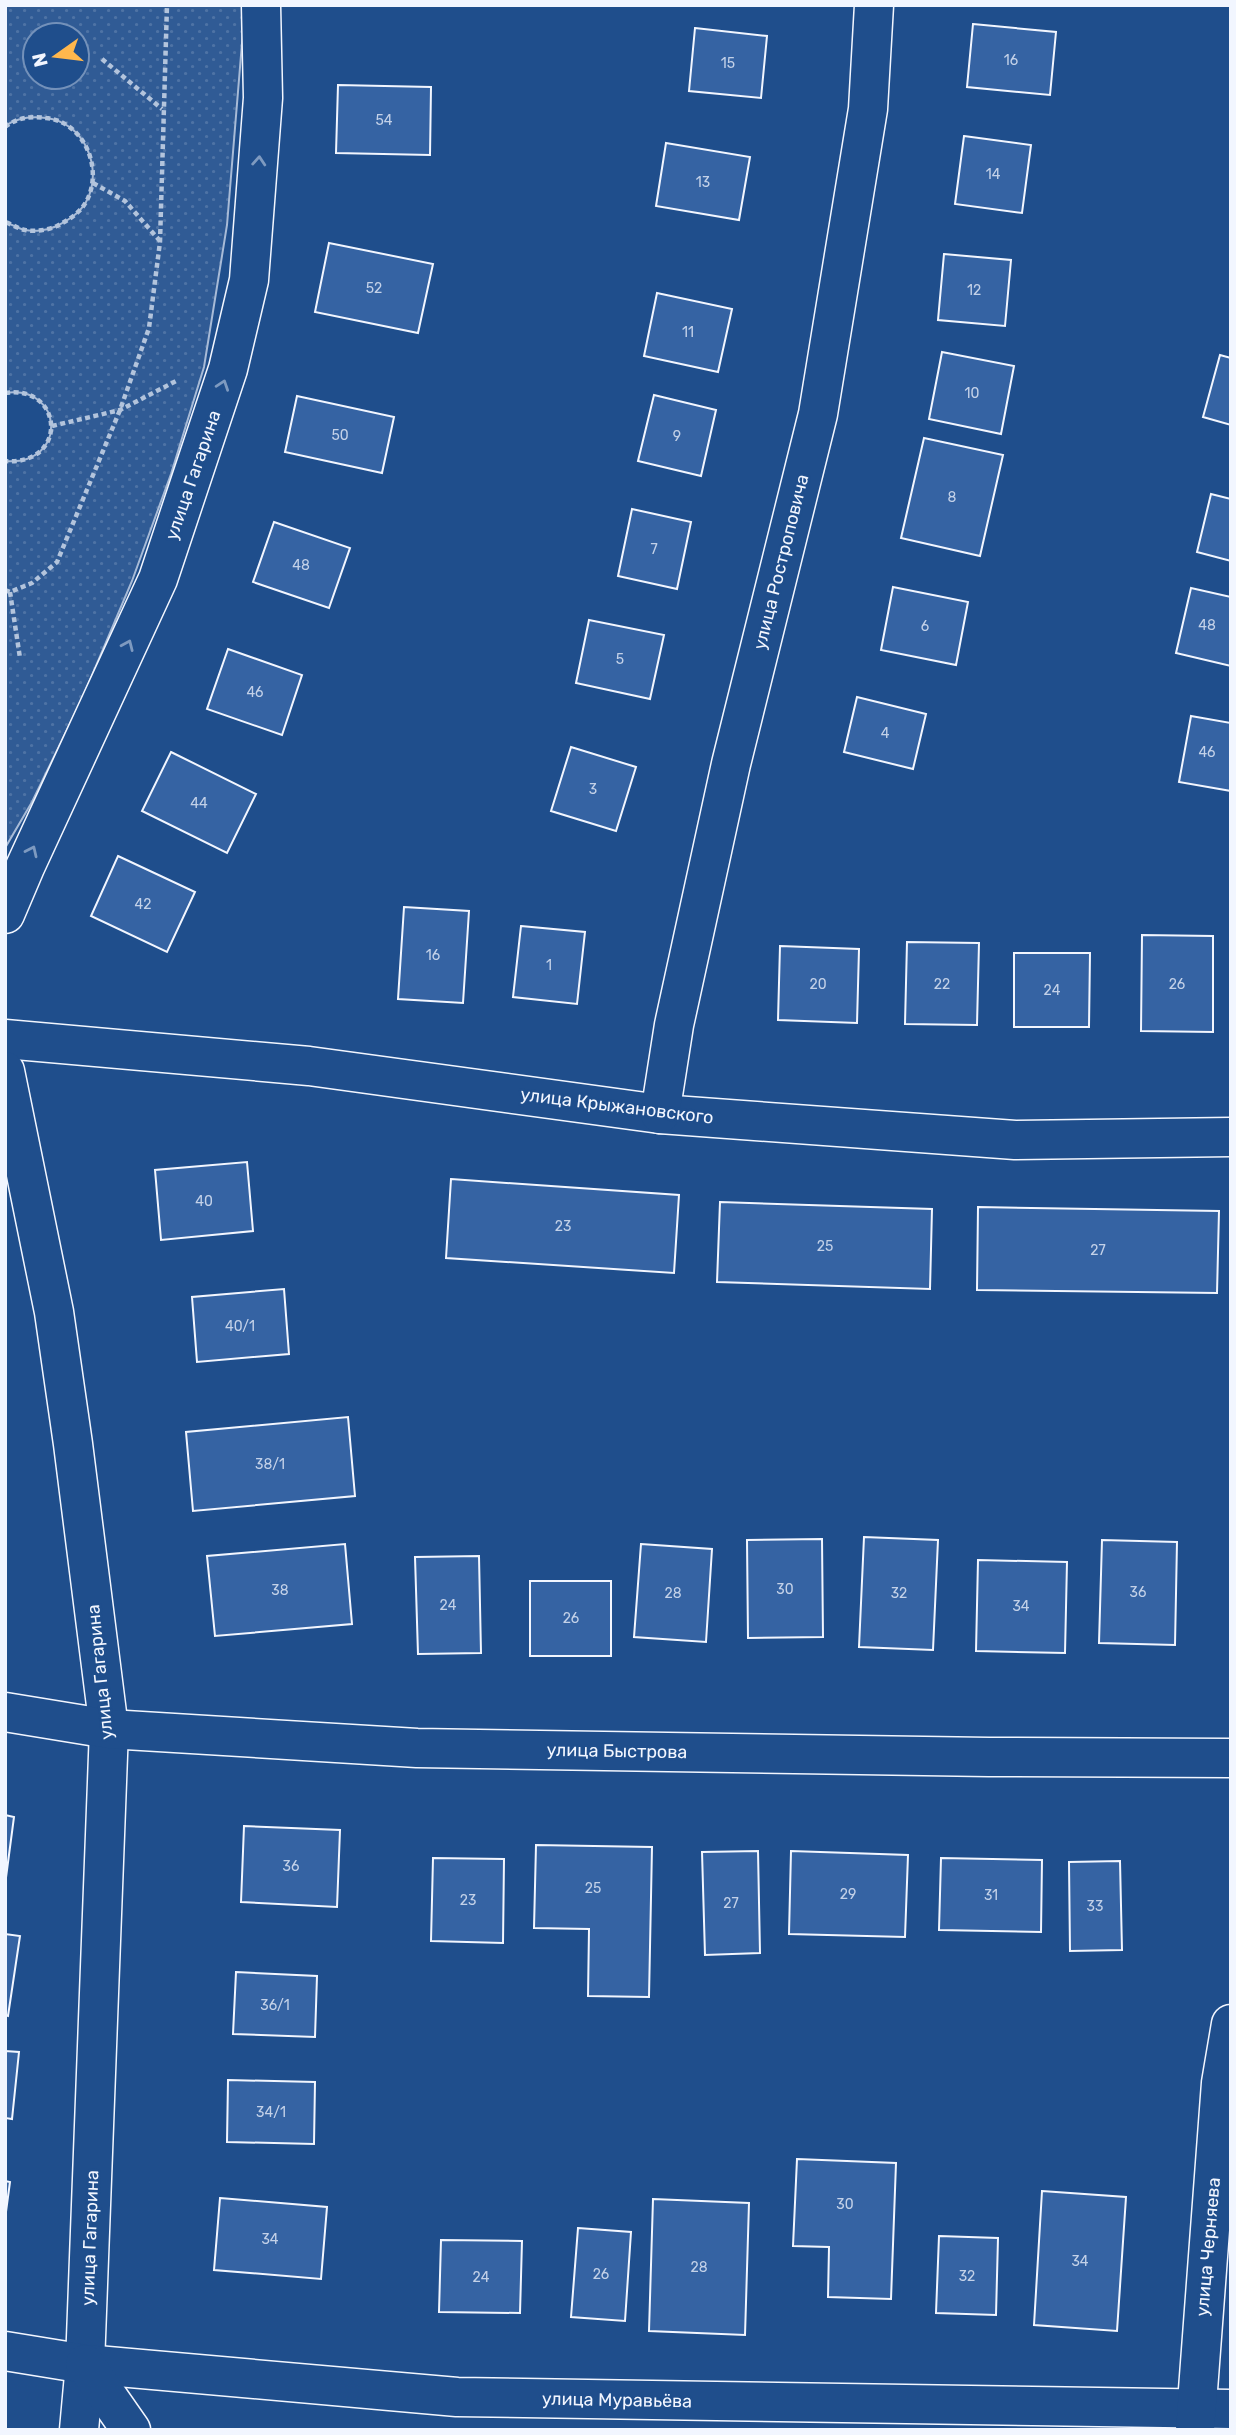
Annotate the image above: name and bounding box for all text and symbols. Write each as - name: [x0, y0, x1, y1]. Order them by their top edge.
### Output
- north arrow: [21, 21, 91, 91]
- text: N: [27, 51, 53, 69]
- house number: 16: [1004, 52, 1018, 69]
- house number: 15: [721, 55, 735, 72]
- house number: 54: [375, 112, 393, 129]
- one-way arrow: [251, 156, 266, 167]
- house number: 14: [986, 166, 1001, 183]
- house number: 13: [696, 174, 710, 191]
- house number: 52: [366, 280, 382, 297]
- house number: 12: [967, 282, 981, 299]
- house number: 11: [682, 324, 694, 341]
- one-way arrow: [215, 380, 229, 392]
- house number: 10: [965, 385, 980, 402]
- street label: улица Гагарина: [160, 407, 226, 543]
- house number: 50: [331, 427, 349, 444]
- house number: 9: [673, 428, 681, 445]
- street label: улица Ростроповича: [749, 472, 813, 652]
- house number: 8: [948, 489, 957, 506]
- house number: 7: [650, 541, 658, 558]
- house number: 48: [292, 557, 310, 574]
- house number: 48: [1198, 617, 1216, 634]
- house number: 6: [921, 618, 929, 635]
- one-way arrow: [120, 639, 134, 652]
- house number: 5: [616, 651, 624, 668]
- house number: 46: [246, 684, 264, 701]
- house number: 4: [881, 725, 890, 742]
- house number: 46: [1198, 744, 1216, 761]
- house number: 3: [589, 781, 597, 798]
- house number: 44: [190, 795, 208, 812]
- one-way arrow: [24, 846, 38, 858]
- house number: 42: [135, 896, 151, 913]
- house number: 16: [426, 947, 440, 964]
- house number: 1: [546, 957, 552, 974]
- house number: 20: [809, 976, 827, 993]
- house number: 22: [934, 976, 950, 993]
- house number: 26: [1169, 976, 1185, 993]
- house number: 24: [1044, 982, 1061, 999]
- street label: улица Крыжановского: [519, 1083, 715, 1129]
- house number: 40: [195, 1193, 213, 1210]
- house number: 23: [555, 1218, 571, 1235]
- house number: 25: [817, 1238, 833, 1255]
- house number: 27: [1090, 1242, 1106, 1259]
- house number: 40/1: [225, 1318, 255, 1335]
- house number: 38/1: [255, 1456, 285, 1473]
- house number: 30: [776, 1581, 794, 1598]
- house number: 38: [271, 1582, 289, 1599]
- house number: 36: [1130, 1584, 1146, 1601]
- house number: 28: [664, 1585, 682, 1602]
- house number: 32: [891, 1585, 907, 1602]
- house number: 24: [440, 1597, 457, 1614]
- house number: 34: [1012, 1598, 1030, 1615]
- street label: улица Гагарина: [82, 1603, 118, 1741]
- house number: 26: [563, 1610, 579, 1627]
- street label: улица Быстрова: [546, 1739, 688, 1763]
- house number: 36: [283, 1858, 299, 1875]
- house number: 25: [585, 1880, 601, 1897]
- house number: 29: [840, 1886, 856, 1903]
- house number: 31: [984, 1887, 998, 1904]
- house number: 23: [460, 1892, 476, 1909]
- house number: 27: [723, 1895, 739, 1912]
- house number: 33: [1087, 1898, 1103, 1915]
- house number: 36/1: [260, 1997, 290, 2014]
- house number: 34/1: [256, 2104, 286, 2121]
- street label: улица Гагарина: [77, 2170, 103, 2306]
- street label: улица Черняева: [1191, 2176, 1225, 2318]
- house number: 30: [836, 2196, 854, 2213]
- house number: 34: [261, 2231, 279, 2248]
- house number: 34: [1071, 2253, 1089, 2270]
- house number: 28: [690, 2259, 708, 2276]
- house number: 26: [593, 2266, 609, 2283]
- house number: 32: [959, 2268, 975, 2285]
- house number: 24: [473, 2269, 490, 2286]
- street label: улица Муравьёва: [542, 2388, 692, 2412]

